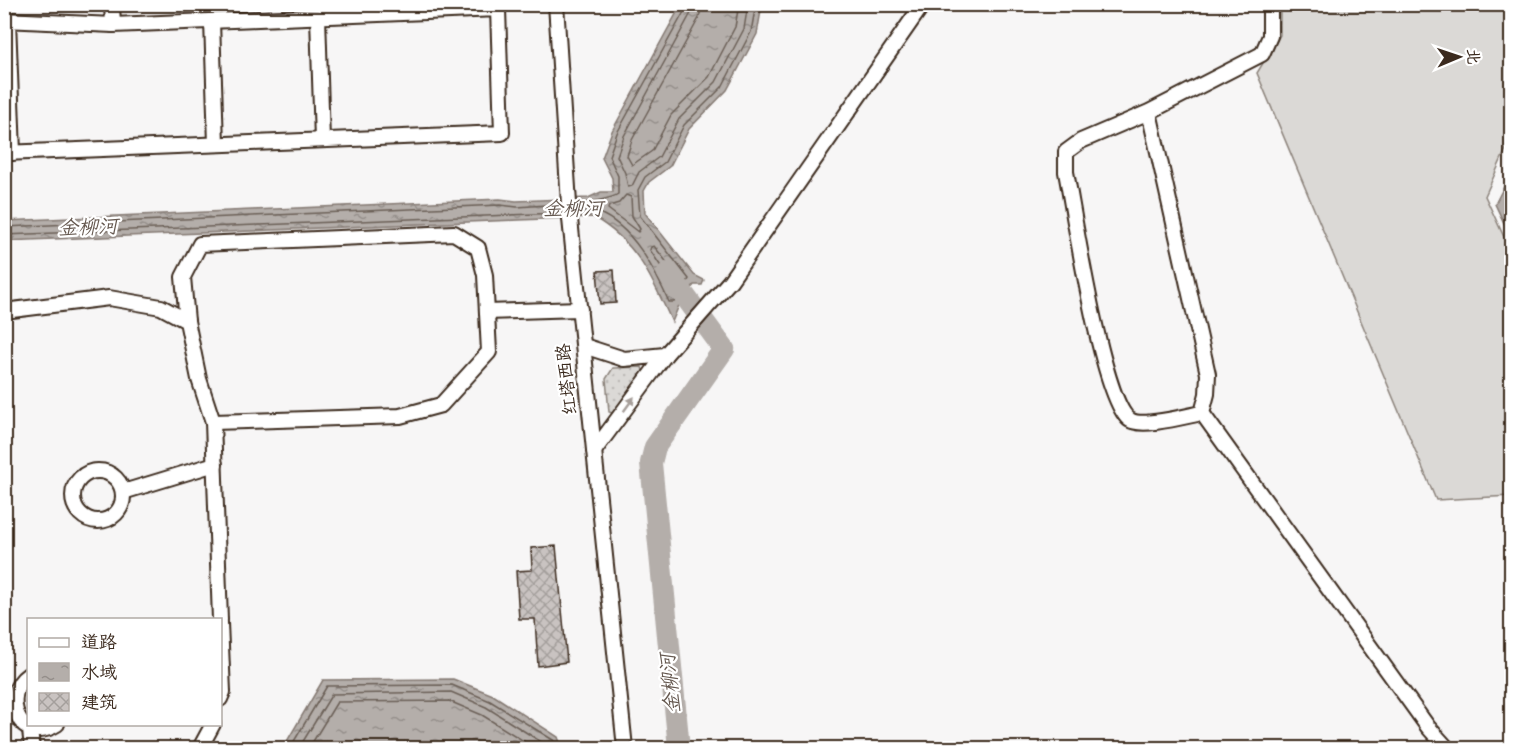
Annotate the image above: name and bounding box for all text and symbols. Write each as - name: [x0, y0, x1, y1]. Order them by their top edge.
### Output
- north arrow: [1429, 27, 1489, 87]
- text: 北: [1461, 48, 1481, 65]
- water label: 金柳河: [543, 198, 606, 223]
- water label: 金柳河: [58, 215, 121, 243]
- street label: 红塔西路: [554, 342, 583, 416]
- one-way arrow: [623, 397, 635, 413]
- legend: [27, 618, 222, 726]
- text: 道路: [81, 633, 117, 655]
- water label: 金柳河: [656, 649, 688, 714]
- text: 水域: [81, 663, 117, 685]
- text: 建筑: [81, 693, 117, 715]

